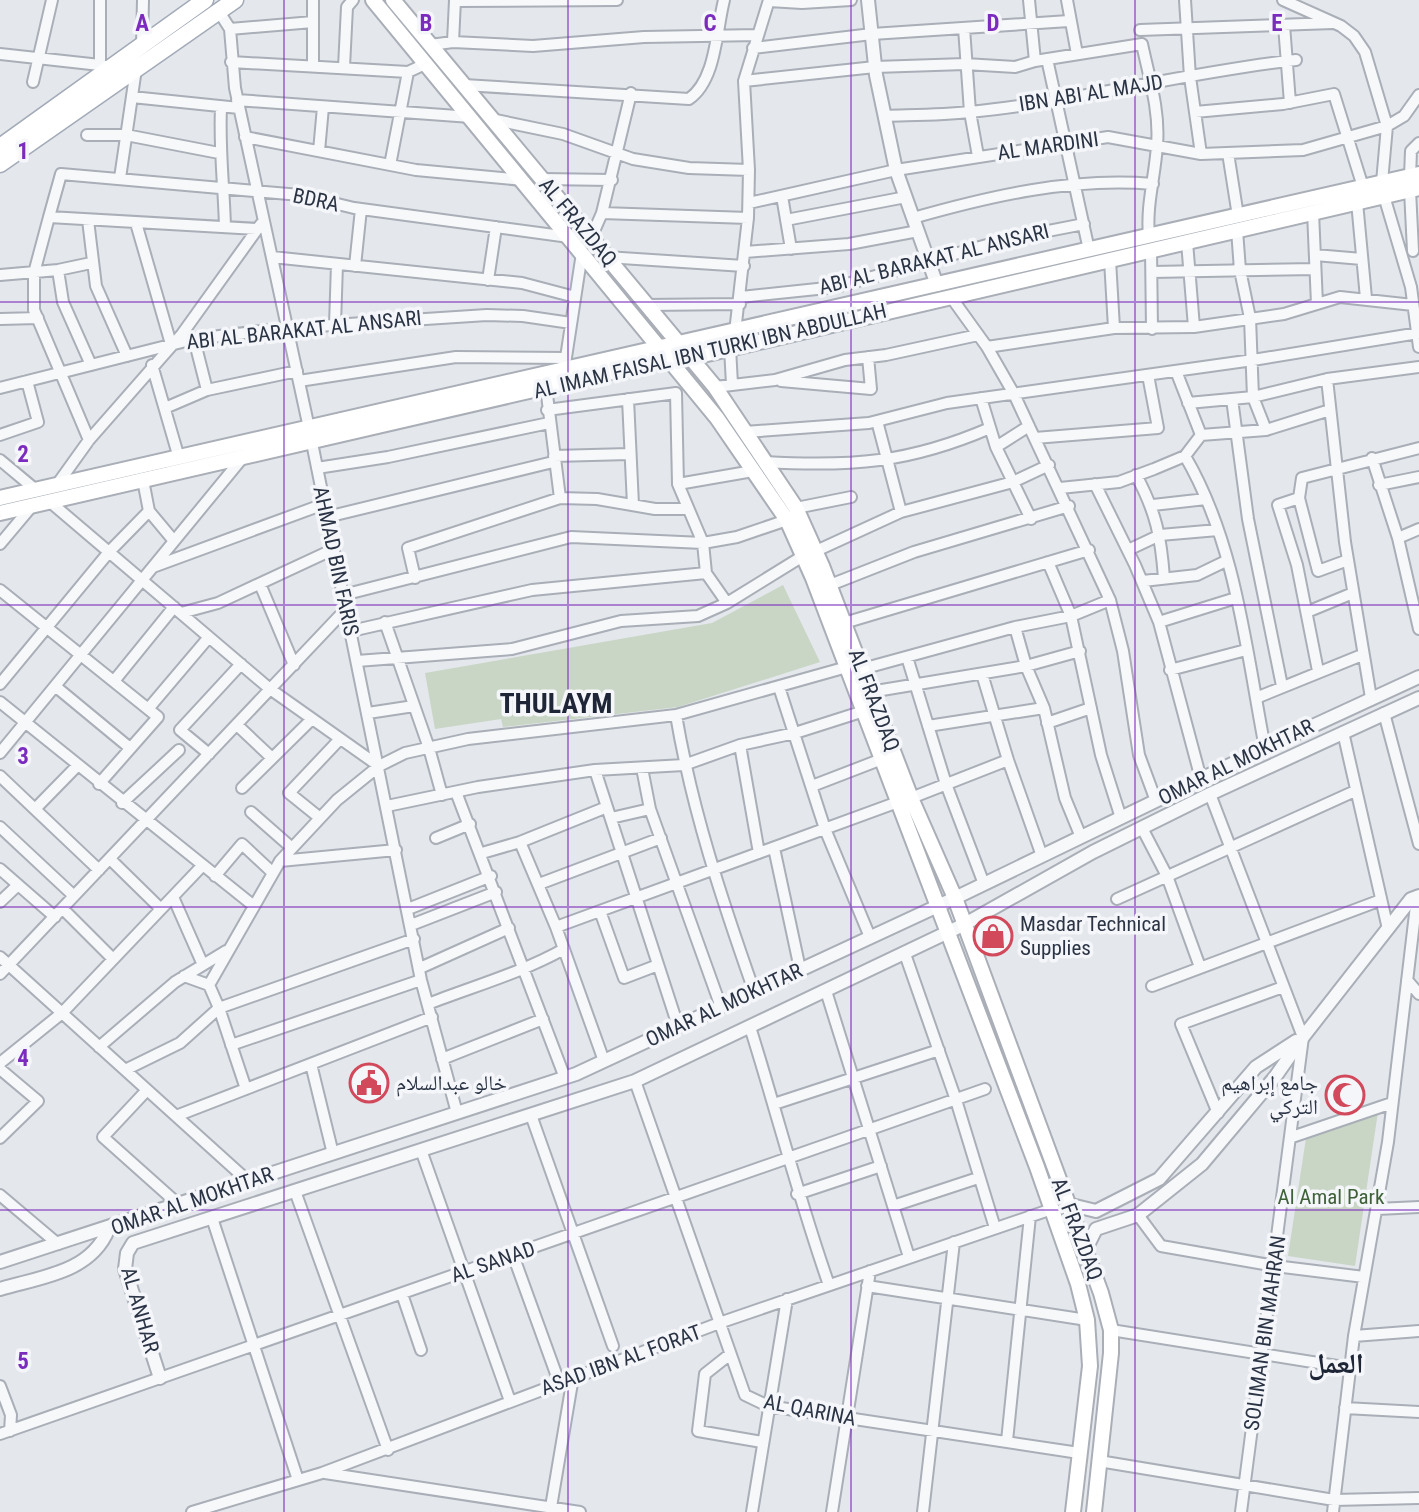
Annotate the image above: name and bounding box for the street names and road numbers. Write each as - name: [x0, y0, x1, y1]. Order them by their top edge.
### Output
- street label: IBN ABI AL MAJD: [1017, 70, 1165, 116]
- street label: AL MARDINI: [996, 127, 1100, 165]
- street label: AL FRAZDAQ: [534, 173, 622, 271]
- street label: BDRA: [291, 183, 341, 217]
- street label: ABI AL BARAKAT AL ANSARI: [816, 219, 1052, 299]
- street label: AL IMAM FAISAL IBN TURKI IBN ABDULLAH: [531, 299, 889, 403]
- street label: ABI AL BARAKAT AL ANSARI: [185, 306, 423, 354]
- street label: AHMAD BIN FARIS: [308, 484, 364, 638]
- street label: AL FRAZDAQ: [844, 645, 904, 755]
- street label: OMAR AL MOKHTAR: [1154, 714, 1318, 810]
- street label: OMAR AL MOKHTAR: [642, 958, 806, 1052]
- street label: OMAR AL MOKHTAR: [108, 1162, 276, 1240]
- street label: AL FRAZDAQ: [1047, 1174, 1107, 1284]
- street label: SOLIMAN BIN MAHRAN: [1239, 1234, 1291, 1432]
- street label: AL SANAD: [448, 1236, 538, 1288]
- street label: AL ANHAR: [116, 1264, 164, 1356]
- street label: ASAD IBN AL FORAT: [538, 1320, 705, 1400]
- street label: AL QARINA: [762, 1389, 858, 1431]

